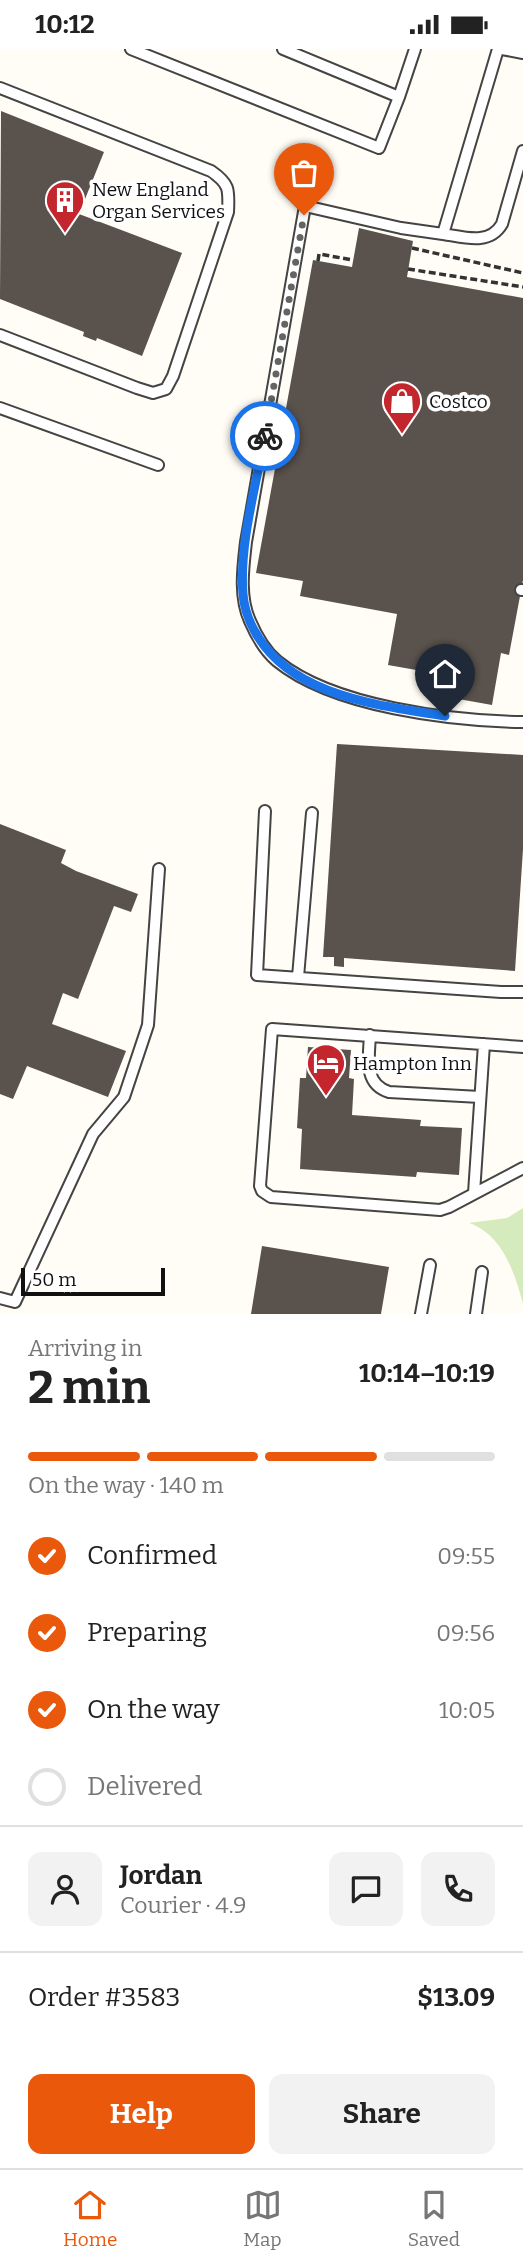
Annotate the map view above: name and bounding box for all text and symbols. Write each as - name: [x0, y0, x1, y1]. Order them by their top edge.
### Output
- text: 10:12: [35, 9, 95, 40]
- pin: [274, 143, 334, 215]
- icon: bag: [285, 154, 323, 192]
- place label: New England Organ Services: [92, 178, 225, 223]
- building icon: New England Organ Services: [44, 179, 86, 234]
- shop icon: Costco: [381, 380, 423, 435]
- place label: Costco: [429, 390, 488, 413]
- courier: [230, 401, 300, 471]
- icon: bike: [246, 417, 284, 455]
- pin: [415, 644, 475, 716]
- icon: home: [426, 655, 464, 693]
- hotel icon: Hampton Inn: [305, 1042, 347, 1097]
- place label: Hampton Inn: [353, 1052, 472, 1075]
- scale bar: [21, 1265, 164, 1297]
- text: 50 m: [32, 1268, 76, 1291]
- text: Arriving in: [28, 1334, 142, 1362]
- text: 10:14–10:19: [359, 1358, 495, 1389]
- text: 2 min: [28, 1360, 150, 1415]
- text: On the way · 140 m: [28, 1471, 224, 1499]
- icon: check: [28, 1537, 66, 1575]
- text: Confirmed: [87, 1540, 217, 1571]
- text: 09:55: [437, 1542, 495, 1570]
- icon: check: [28, 1614, 66, 1652]
- text: Preparing: [87, 1617, 207, 1648]
- text: 09:56: [436, 1619, 495, 1647]
- icon: check: [28, 1691, 66, 1729]
- text: On the way: [87, 1694, 220, 1725]
- text: 10:05: [439, 1696, 495, 1724]
- text: Delivered: [87, 1771, 202, 1802]
- button: person: [28, 1852, 102, 1926]
- button: chat: [329, 1852, 403, 1926]
- button: phone: [421, 1852, 495, 1926]
- text: Jordan: [120, 1860, 202, 1891]
- text: Courier · 4.9: [120, 1891, 247, 1919]
- text: Order #3583: [28, 1982, 180, 2013]
- text: $13.09: [417, 1982, 495, 2013]
- button: Help: [28, 2074, 255, 2154]
- button: Share: [269, 2074, 495, 2154]
- tab: Home: [63, 2186, 117, 2251]
- tab: Map: [243, 2186, 282, 2251]
- tab: Saved: [408, 2186, 460, 2251]

